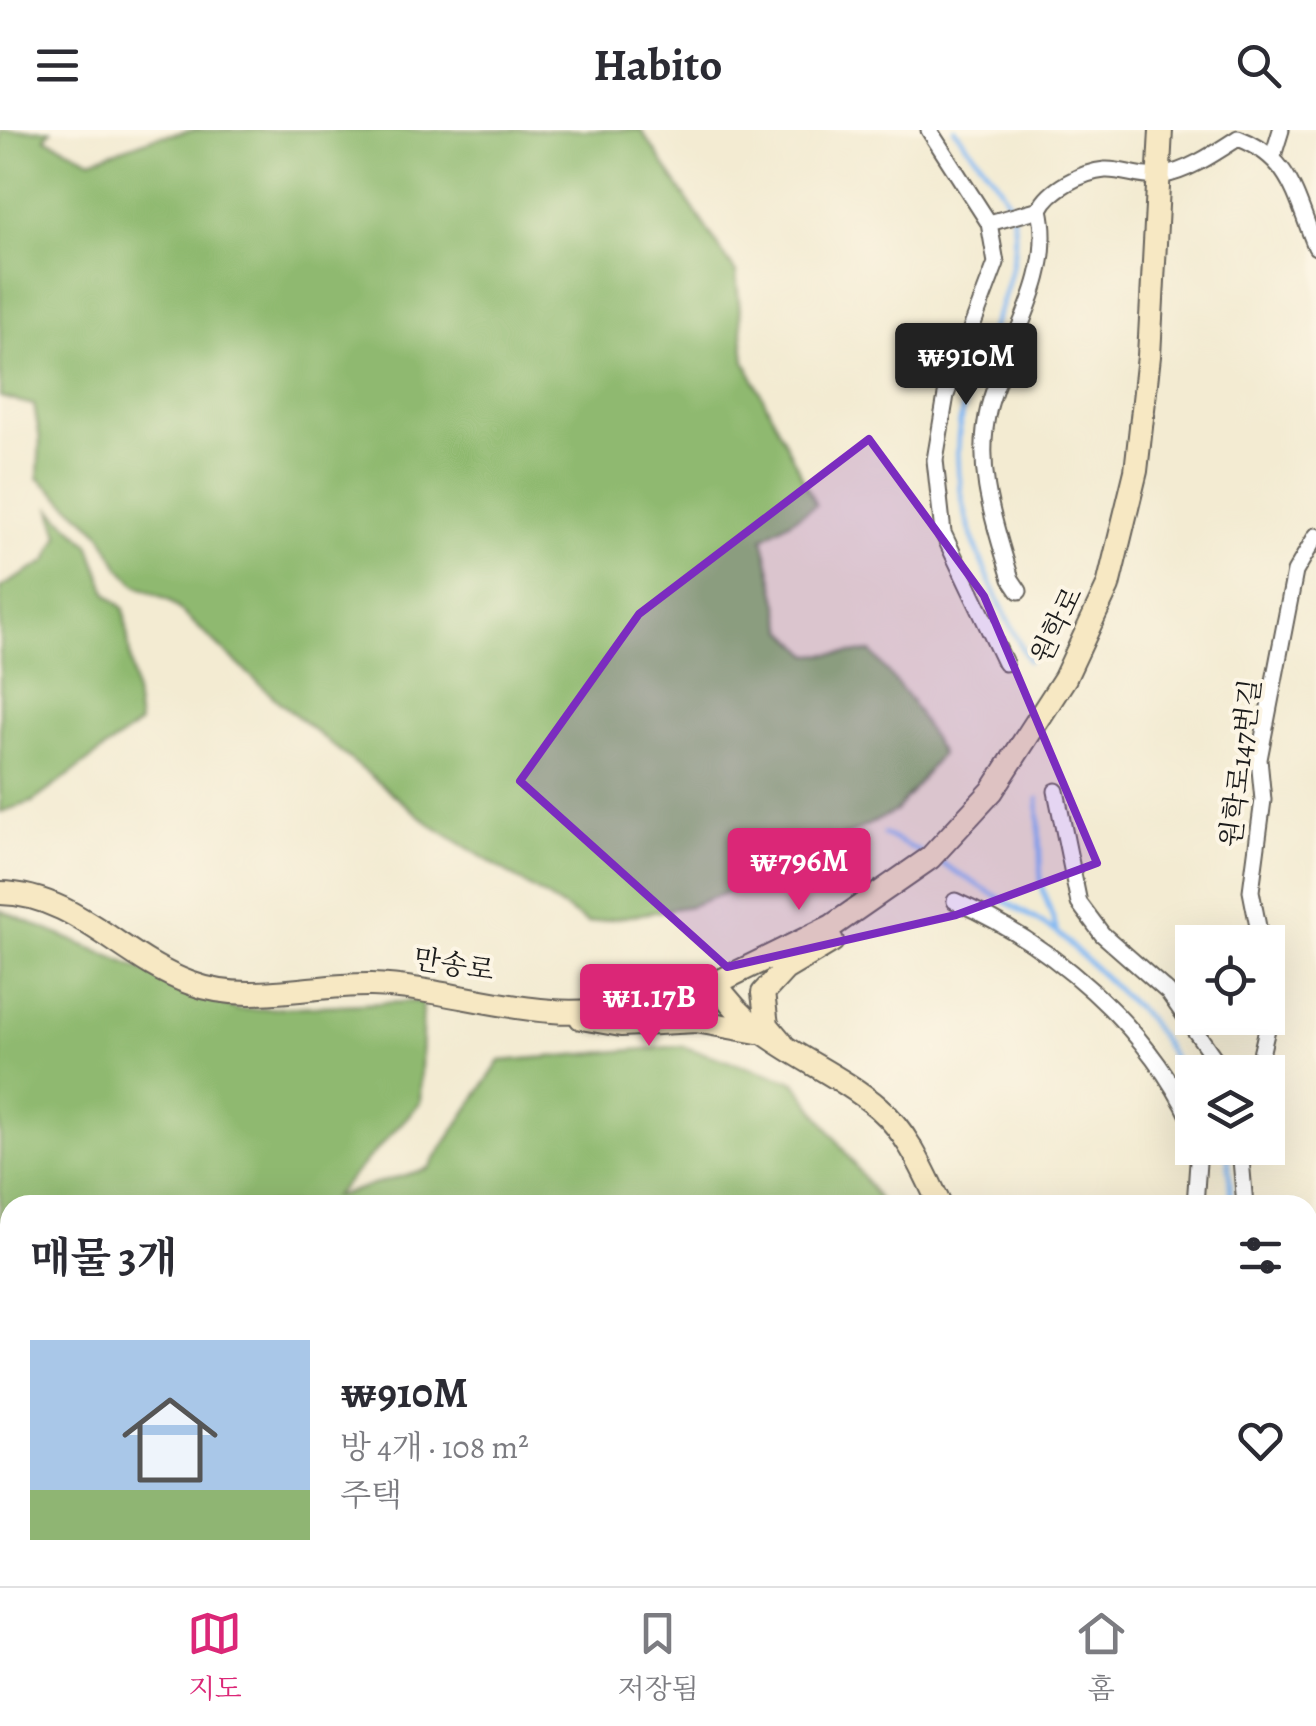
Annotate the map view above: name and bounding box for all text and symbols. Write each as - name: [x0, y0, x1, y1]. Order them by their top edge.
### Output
- text: Habito: [593, 34, 723, 96]
- icon: menu: [30, 38, 85, 93]
- icon: search: [1231, 38, 1286, 93]
- pin: ₩910M: [896, 323, 1036, 408]
- text: ₩910M: [917, 333, 1015, 377]
- street label: 원학로: [1022, 581, 1092, 670]
- street label: 원학로147번길: [1212, 677, 1270, 849]
- pin: ₩796M: [729, 828, 869, 913]
- text: ₩796M: [750, 838, 848, 882]
- map controls: [1175, 925, 1285, 1165]
- button: locate: [1175, 925, 1285, 1035]
- street label: 만송로: [411, 940, 497, 990]
- pin: ₩1.17B: [568, 964, 730, 1049]
- text: ₩1.17B: [602, 974, 696, 1018]
- button: layers: [1175, 1055, 1285, 1165]
- icon: filters: [1233, 1228, 1288, 1283]
- text: 매물 3개: [30, 1229, 177, 1286]
- text: ₩910M: [340, 1364, 468, 1421]
- icon: home: [110, 1380, 230, 1500]
- icon: heart: [1233, 1413, 1288, 1468]
- text: 방 4개 · 108 m²: [340, 1425, 529, 1469]
- text: 주택: [340, 1473, 402, 1517]
- tab: 지도: [187, 1606, 242, 1708]
- tab: 저장됨: [617, 1606, 699, 1708]
- tab: 홈: [1074, 1606, 1129, 1708]

